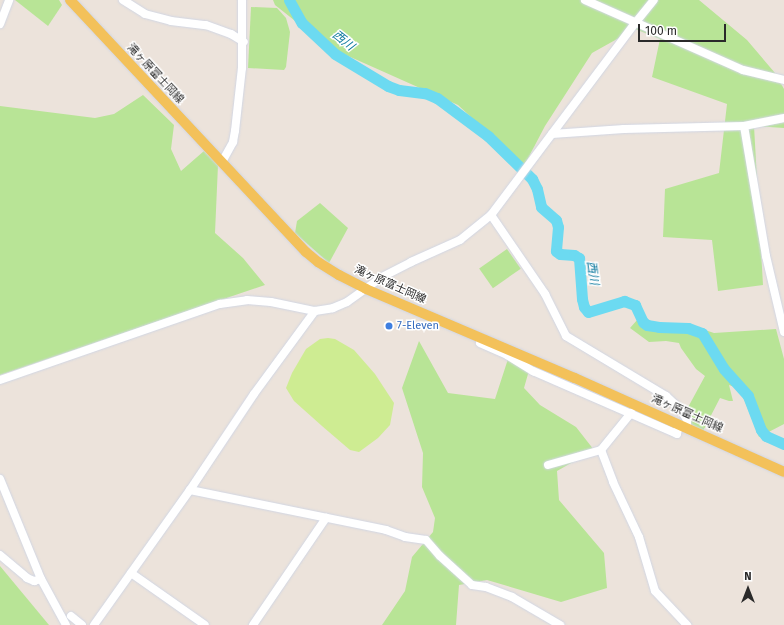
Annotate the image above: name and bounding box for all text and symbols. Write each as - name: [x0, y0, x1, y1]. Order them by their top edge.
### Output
- scale bar: [640, 16, 728, 42]
- text: 100 m: [645, 24, 677, 38]
- water label: 西川: [329, 28, 357, 54]
- street label: 滝ヶ原富士岡線: [124, 41, 186, 107]
- water label: 西川: [583, 260, 601, 286]
- street label: 滝ヶ原富士岡線: [352, 263, 428, 307]
- place label: 7-Eleven: [397, 319, 439, 333]
- marker: 7-Eleven: [384, 321, 394, 331]
- street label: 滝ヶ原富士岡線: [649, 392, 725, 436]
- north arrow: [728, 569, 768, 609]
- text: N: [744, 570, 752, 583]

